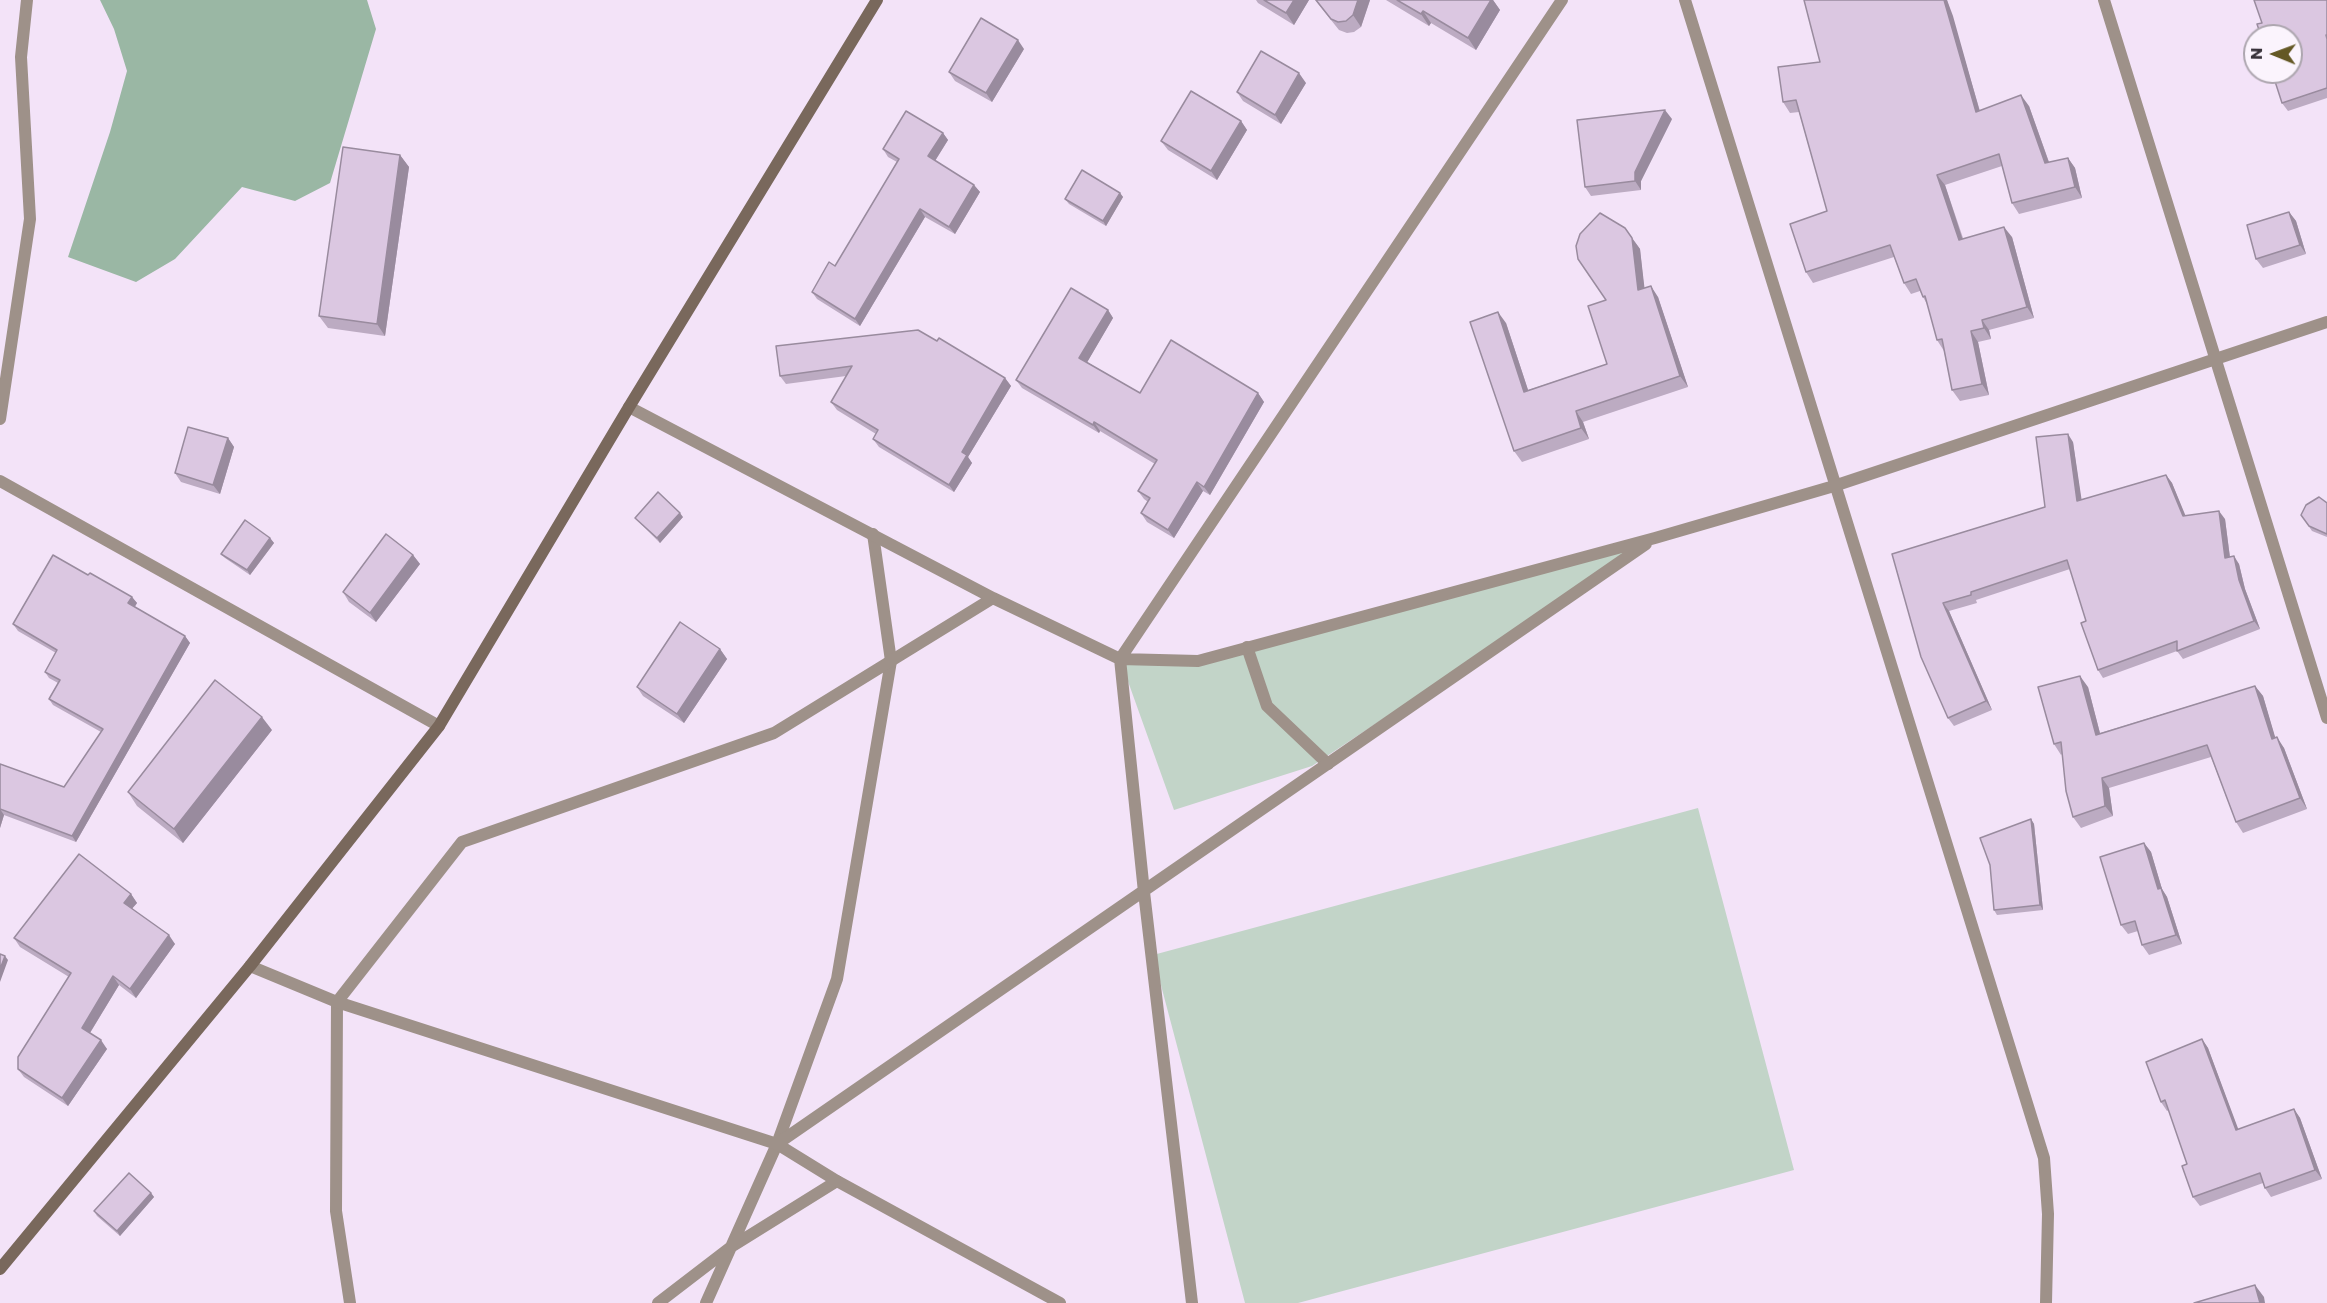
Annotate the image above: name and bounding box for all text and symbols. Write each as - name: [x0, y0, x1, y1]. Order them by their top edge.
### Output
- north arrow: [2243, 24, 2303, 84]
- text: N: [2245, 47, 2268, 60]

